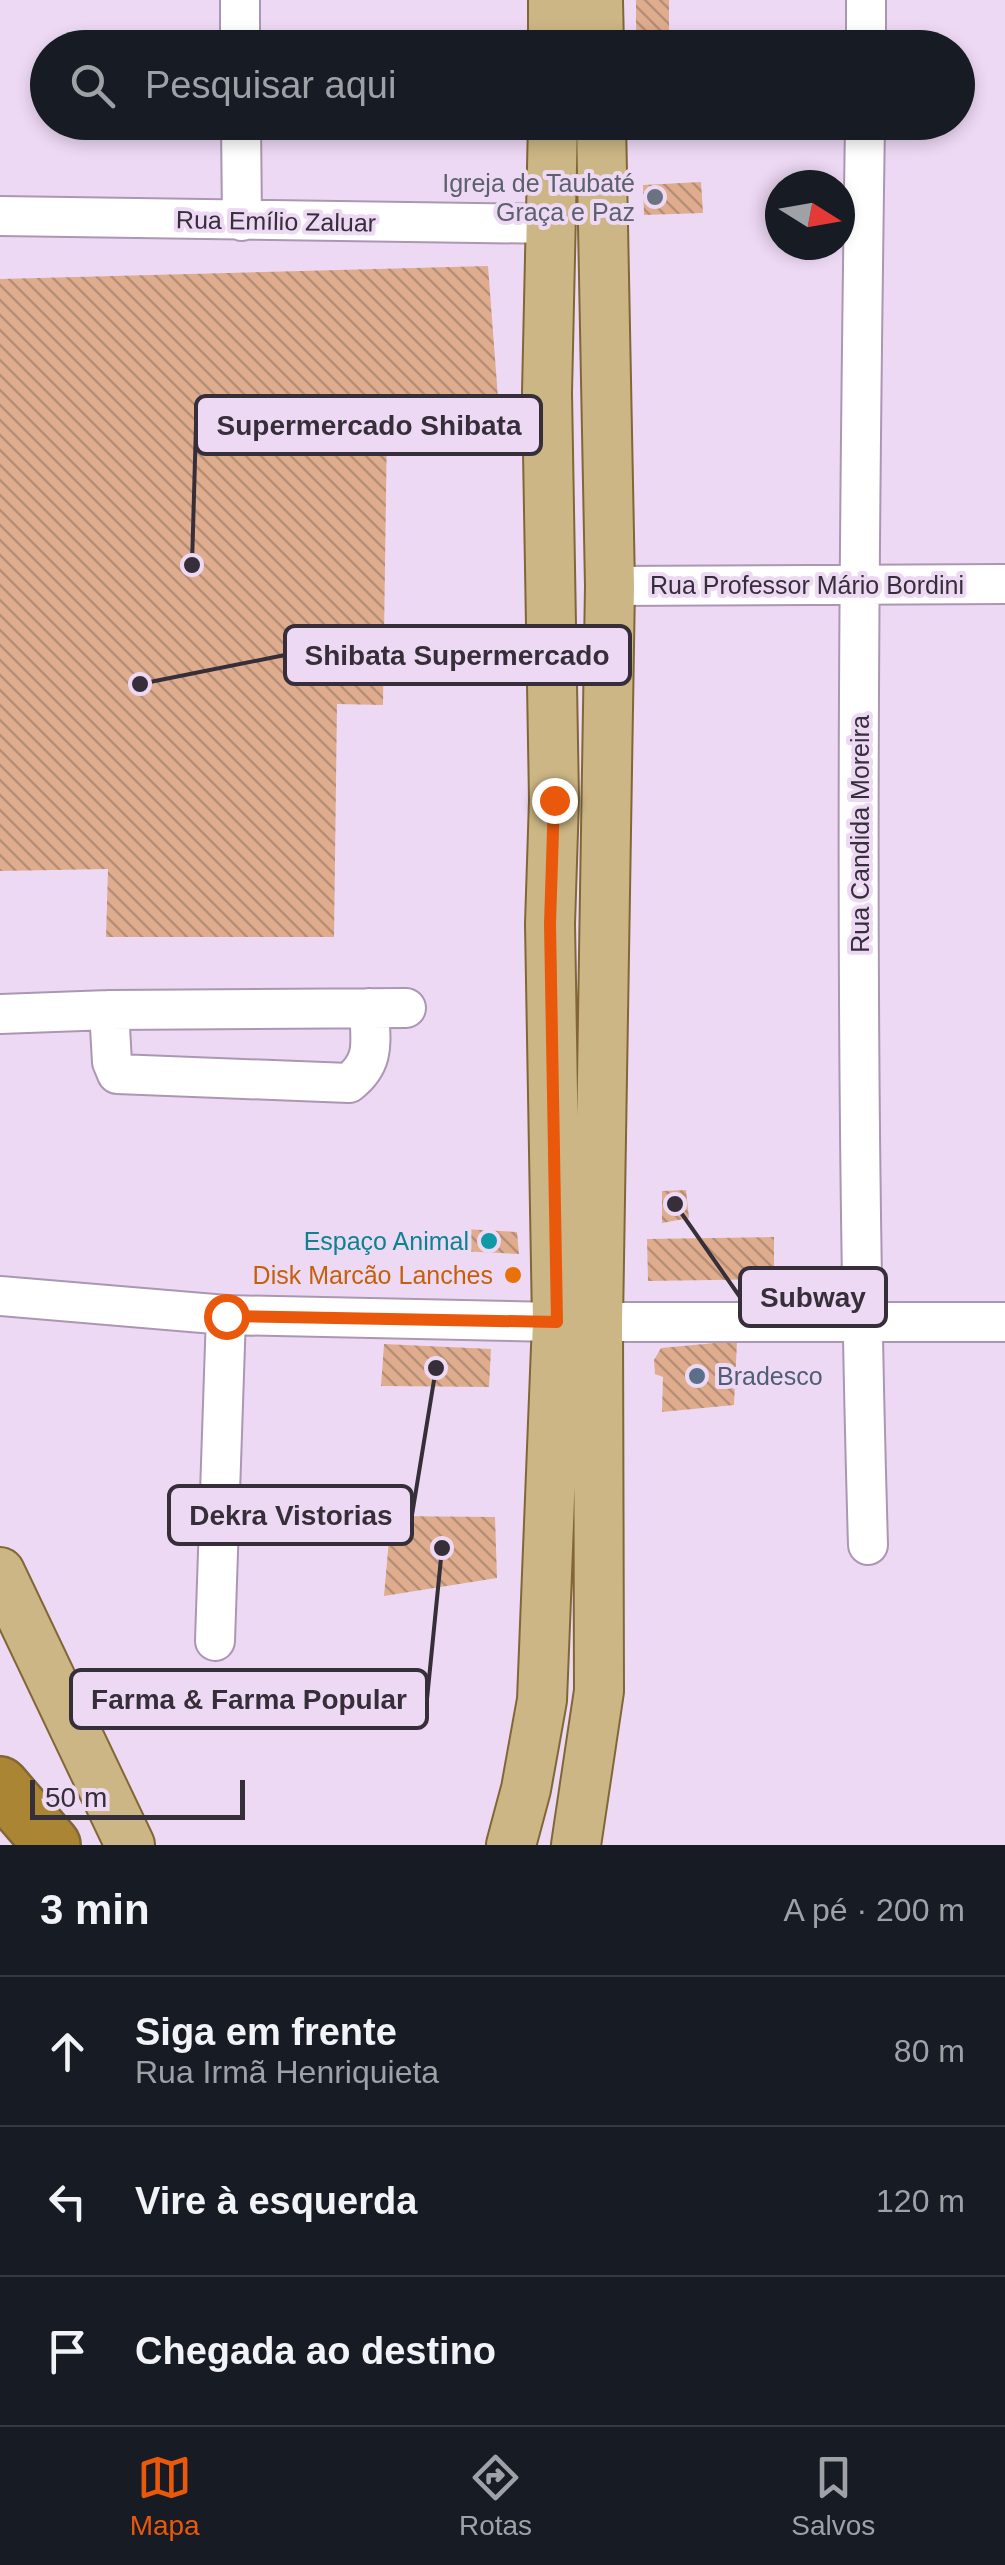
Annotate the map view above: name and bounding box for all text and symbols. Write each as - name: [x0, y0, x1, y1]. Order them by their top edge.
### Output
- search box: [30, 30, 975, 140]
- icon: search: [65, 58, 120, 113]
- text: Pesquisar aqui: [145, 64, 396, 106]
- place label: Igreja de Taubaté Graça e Paz: [442, 169, 635, 226]
- north arrow: [765, 170, 855, 260]
- marker: Igreja de Taubaté Graça e Paz: [644, 186, 666, 208]
- street label: Rua Emílio Zaluar: [176, 205, 376, 237]
- callout: Supermercado Shibata: [196, 396, 541, 454]
- text: Supermercado Shibata: [217, 410, 522, 441]
- street label: Rua Professor Mário Bordini: [650, 571, 964, 599]
- callout: Shibata Supermercado: [285, 626, 630, 684]
- text: Shibata Supermercado: [305, 640, 609, 671]
- street label: Rua Candida Moreira: [846, 715, 874, 953]
- route end: [532, 778, 578, 824]
- place label: Espaço Animal: [304, 1227, 469, 1255]
- marker: Espaço Animal: [478, 1230, 500, 1252]
- place label: Disk Marcão Lanches: [253, 1261, 493, 1289]
- marker: Disk Marcão Lanches: [502, 1264, 524, 1286]
- callout: Subway: [740, 1268, 886, 1326]
- text: Subway: [760, 1282, 866, 1313]
- route start: [204, 1294, 250, 1340]
- place label: Bradesco: [717, 1362, 823, 1390]
- marker: Bradesco: [686, 1365, 708, 1387]
- callout: Dekra Vistorias: [169, 1486, 412, 1544]
- text: Dekra Vistorias: [189, 1500, 393, 1531]
- callout: Farma & Farma Popular: [71, 1670, 427, 1728]
- text: Farma & Farma Popular: [91, 1684, 407, 1715]
- scale bar: [30, 1775, 245, 1820]
- text: 50 m: [45, 1782, 107, 1813]
- text: 3 min: [40, 1886, 150, 1933]
- text: A pé · 200 m: [784, 1892, 965, 1928]
- text: Siga em frente: [135, 2011, 397, 2053]
- icon: ahead: [40, 2024, 95, 2079]
- text: 80 m: [894, 2033, 965, 2069]
- text: Rua Irmã Henriquieta: [135, 2054, 439, 2090]
- icon: left: [40, 2174, 95, 2229]
- text: Vire à esquerda: [135, 2180, 417, 2222]
- text: 120 m: [876, 2183, 965, 2219]
- icon: arrive: [40, 2324, 95, 2379]
- text: Chegada ao destino: [135, 2330, 496, 2372]
- tab: Mapa: [130, 2450, 200, 2542]
- tab: Rotas: [459, 2450, 532, 2542]
- tab: Salvos: [791, 2450, 875, 2542]

